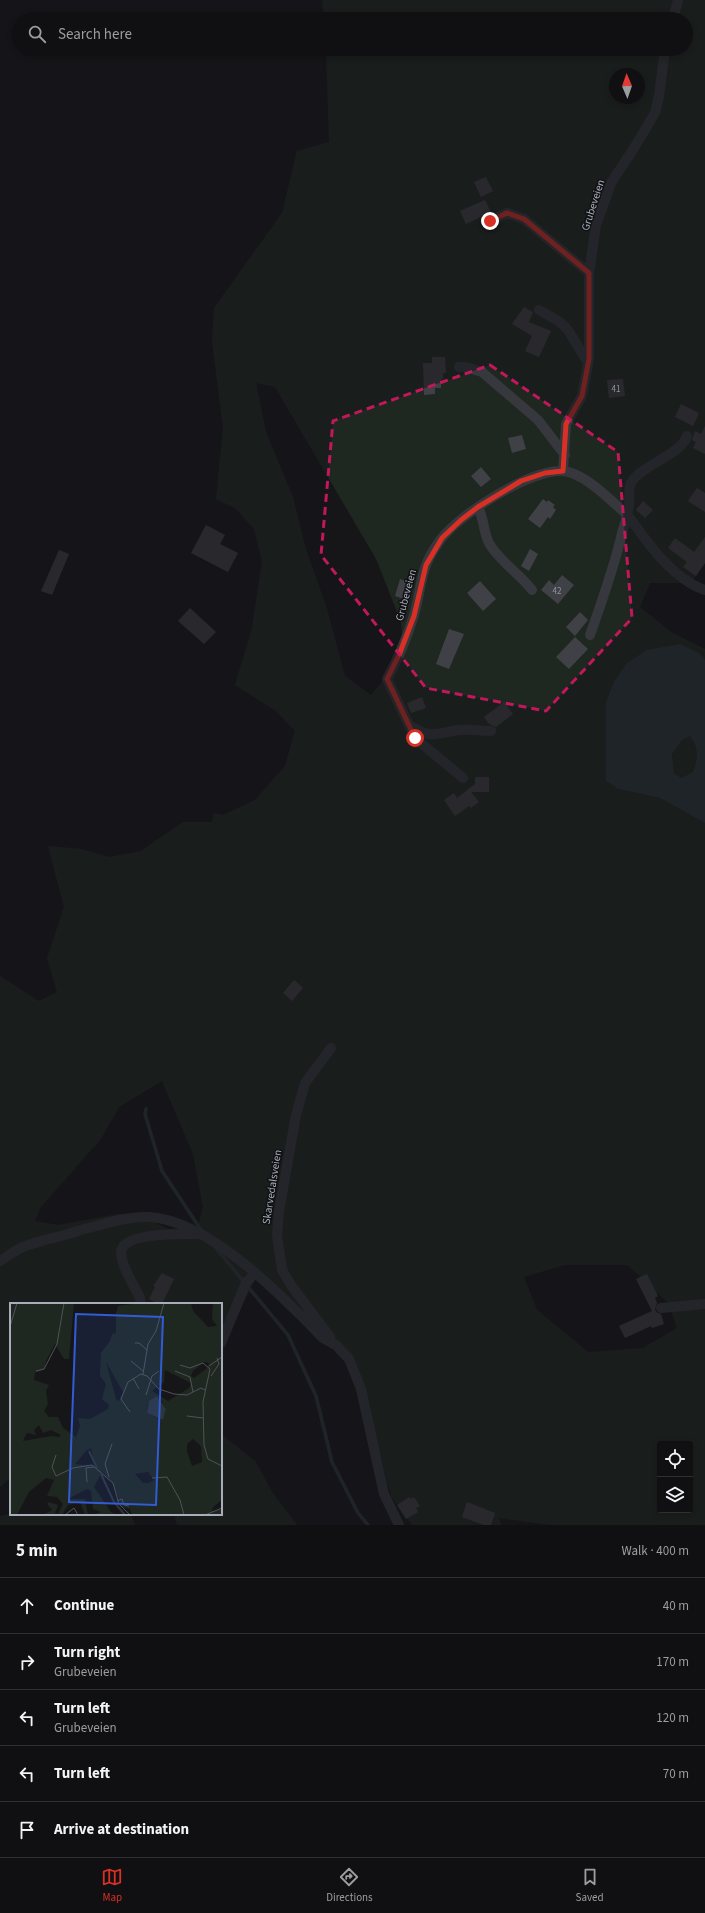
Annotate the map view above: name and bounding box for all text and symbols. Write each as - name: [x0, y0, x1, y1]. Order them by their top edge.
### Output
- search box: [12, 12, 693, 56]
- icon: search: [26, 23, 48, 45]
- text: Search here: [58, 24, 132, 45]
- north arrow: [609, 68, 645, 104]
- street label: Grubeveien: [578, 178, 608, 232]
- route end: [481, 212, 499, 230]
- house number: 41: [612, 383, 620, 396]
- street label: Grubeveien: [392, 567, 420, 623]
- house number: 42: [553, 585, 562, 598]
- route start: [406, 729, 424, 747]
- street label: Skarvedalsveien: [259, 1149, 285, 1225]
- inset map: [10, 1303, 222, 1515]
- map controls: [657, 1441, 693, 1513]
- button: locate: [657, 1441, 693, 1477]
- button: layers: [657, 1477, 693, 1513]
- text: 5 min: [16, 1539, 57, 1563]
- text: Walk · 400 m: [621, 1542, 689, 1560]
- icon: ahead: [16, 1595, 38, 1617]
- text: Continue: [54, 1595, 114, 1616]
- text: 40 m: [663, 1597, 689, 1615]
- text: Turn right: [54, 1642, 120, 1663]
- icon: right: [16, 1651, 38, 1673]
- text: 170 m: [656, 1653, 689, 1671]
- text: Grubeveien: [54, 1663, 117, 1681]
- text: Turn left: [54, 1698, 110, 1719]
- icon: left: [16, 1707, 38, 1729]
- text: 120 m: [656, 1709, 689, 1727]
- text: Grubeveien: [54, 1719, 117, 1737]
- icon: left: [16, 1763, 38, 1785]
- text: Turn left: [54, 1763, 110, 1784]
- text: 70 m: [663, 1765, 689, 1783]
- icon: arrive: [16, 1819, 38, 1841]
- text: Arrive at destination: [54, 1819, 189, 1840]
- tab: Map: [101, 1866, 123, 1905]
- tab: Directions: [326, 1866, 373, 1905]
- tab: Saved: [576, 1866, 604, 1905]

